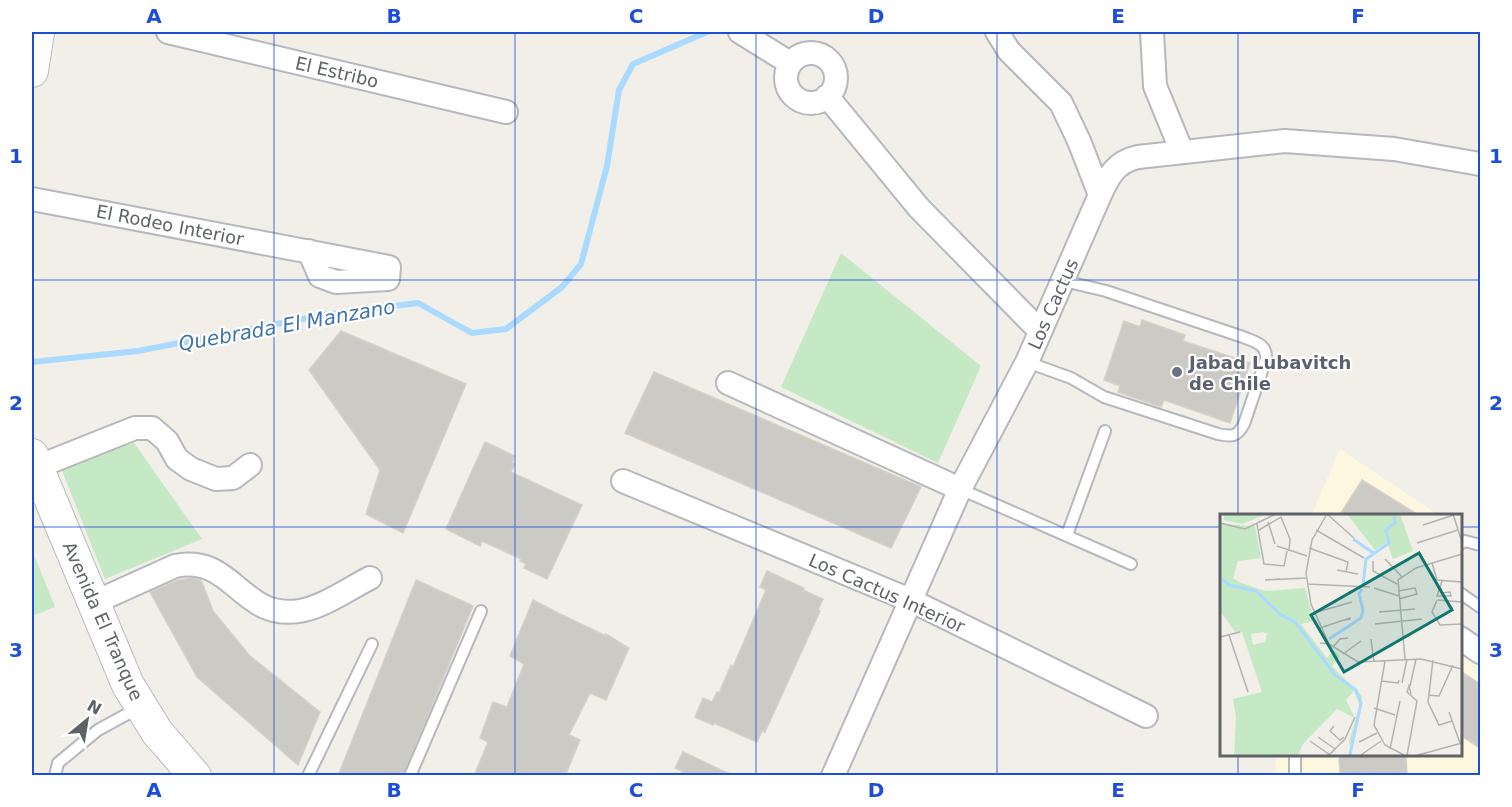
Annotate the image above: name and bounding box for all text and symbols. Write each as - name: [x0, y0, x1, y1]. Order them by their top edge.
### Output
- text: A: [146, 4, 162, 28]
- text: B: [386, 4, 402, 28]
- text: C: [629, 4, 643, 28]
- text: D: [868, 4, 884, 28]
- text: E: [1111, 4, 1125, 28]
- text: F: [1351, 4, 1365, 28]
- street label: El Estribo: [293, 52, 381, 92]
- text: 1: [9, 144, 23, 168]
- text: 1: [1489, 144, 1503, 168]
- street label: El Rodeo Interior: [95, 200, 246, 250]
- street label: Los Cactus: [1024, 255, 1082, 353]
- water label: Quebrada El Manzano: [177, 294, 397, 356]
- place label: Jabad Lubavitch de Chile: [1187, 352, 1351, 394]
- marker: Jabad Lubavitch de Chile: [1170, 365, 1184, 379]
- text: 2: [9, 391, 23, 415]
- text: 2: [1489, 391, 1503, 415]
- inset map: [1220, 514, 1461, 756]
- street label: Avenida El Tranque: [58, 538, 148, 704]
- street label: Los Cactus Interior: [806, 549, 969, 637]
- text: 3: [9, 638, 23, 662]
- text: 3: [1489, 638, 1503, 662]
- north arrow: [57, 690, 117, 750]
- text: N: [84, 696, 105, 719]
- text: A: [146, 778, 162, 802]
- text: B: [386, 778, 402, 802]
- text: C: [629, 778, 643, 802]
- text: D: [868, 778, 884, 802]
- text: E: [1111, 778, 1125, 802]
- text: F: [1351, 778, 1365, 802]

